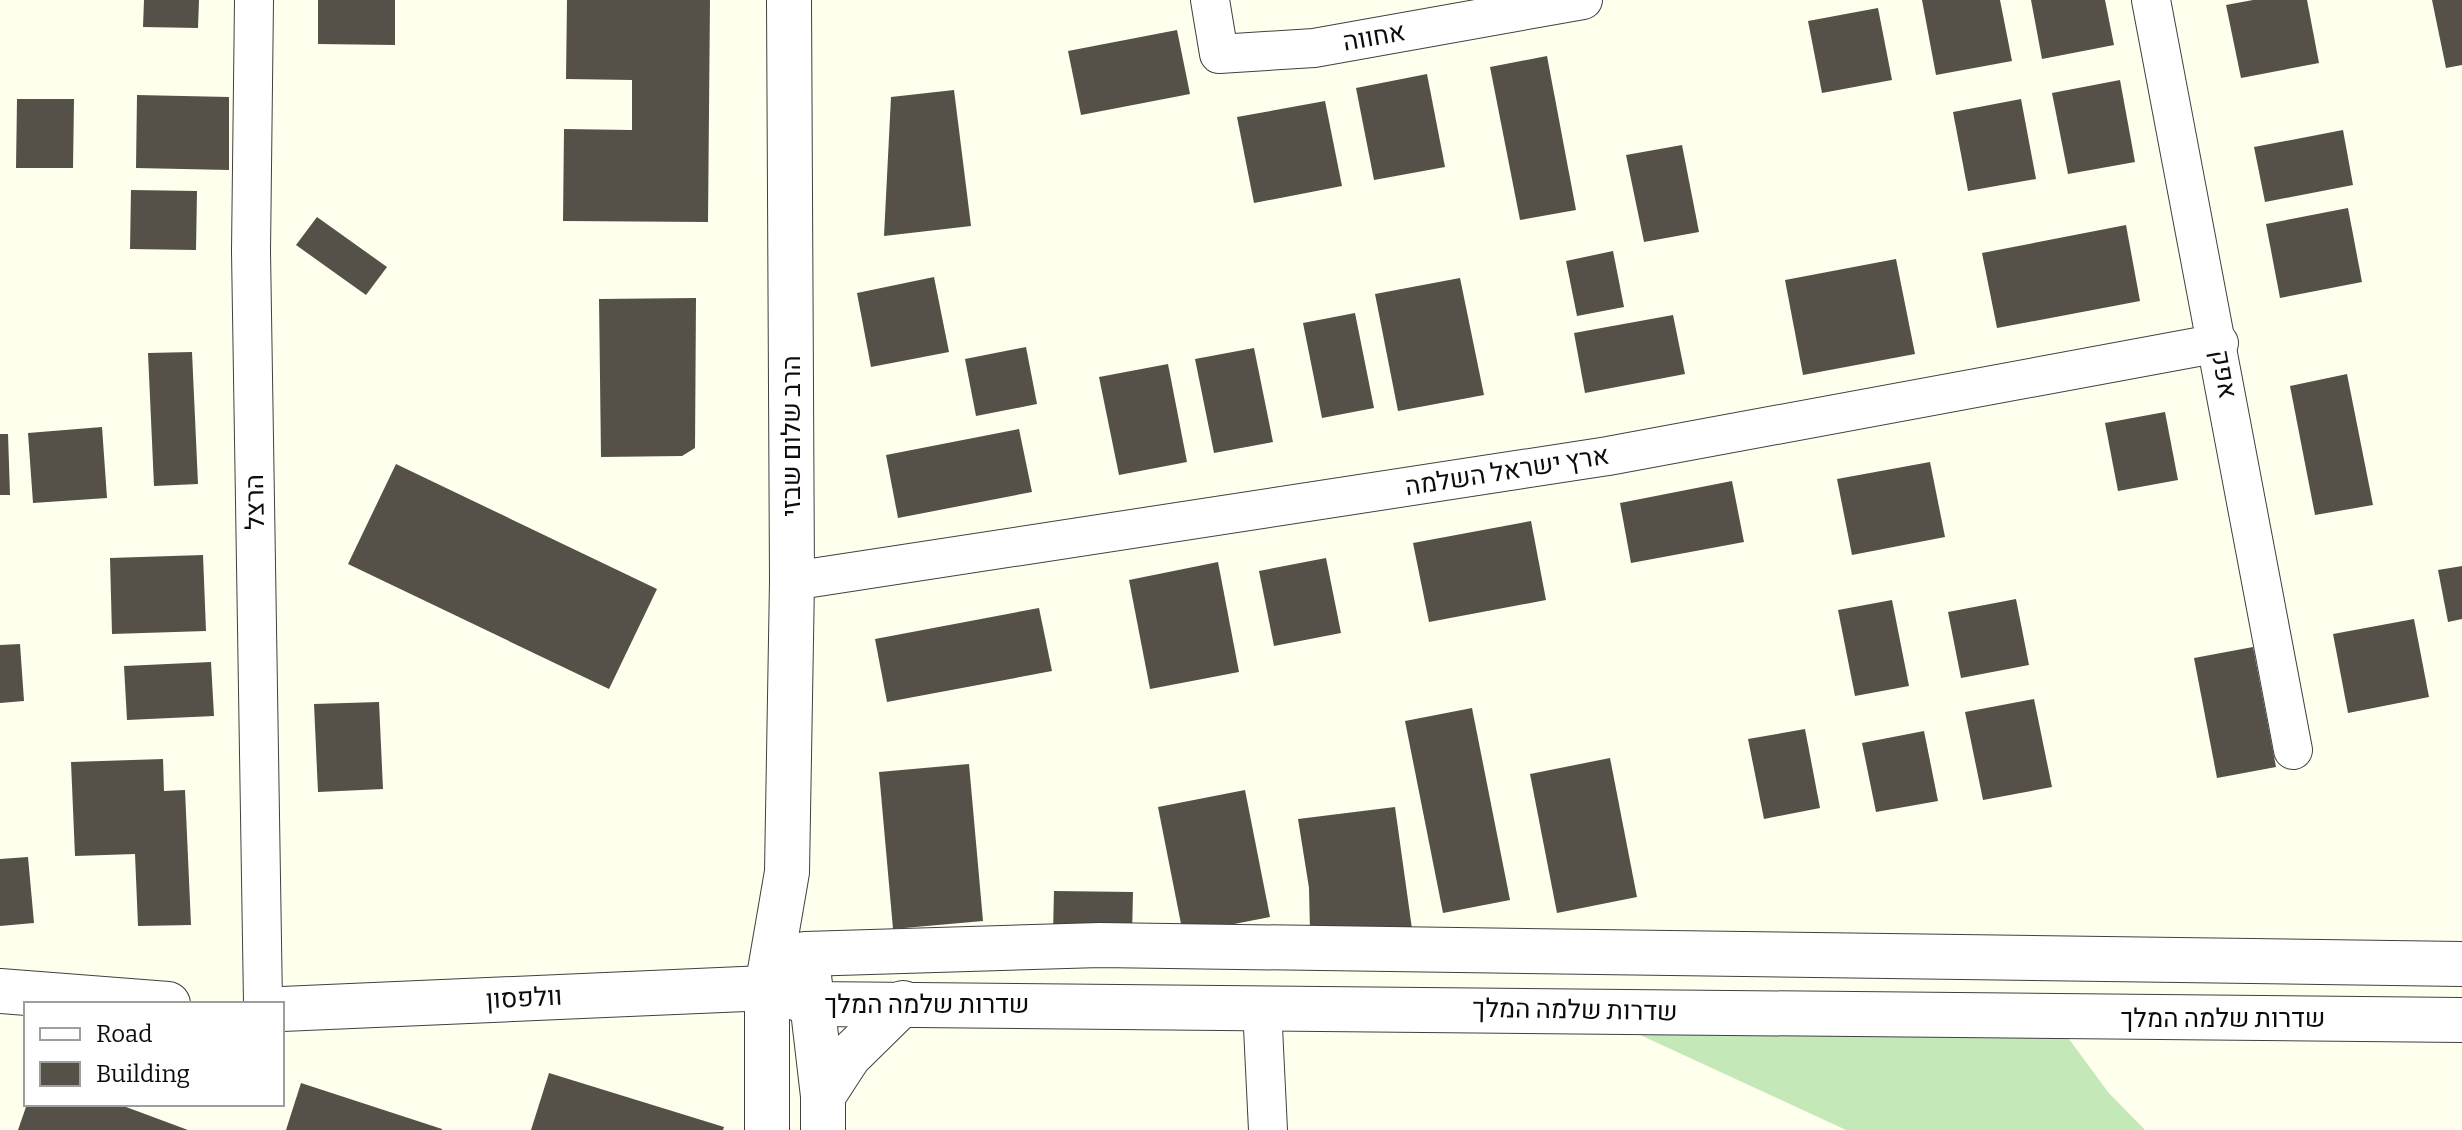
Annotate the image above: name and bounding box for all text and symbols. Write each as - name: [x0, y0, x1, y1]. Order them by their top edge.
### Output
- street label: אחווה: [1340, 16, 1408, 58]
- street label: אפק: [2204, 347, 2244, 401]
- street label: הרב שלום שבזי: [776, 355, 807, 517]
- street label: ארץ ישראל השלמה: [1403, 440, 1611, 502]
- street label: הרצל: [239, 474, 271, 530]
- street label: וולפסון: [485, 981, 563, 1015]
- street label: שדרות שלמה המלך: [824, 989, 1030, 1020]
- street label: שדרות שלמה המלך: [1472, 993, 1678, 1027]
- legend: [24, 1002, 284, 1106]
- street label: שדרות שלמה המלך: [2120, 1003, 2326, 1034]
- text: Road: [96, 1020, 152, 1048]
- text: Building: [96, 1060, 190, 1088]

